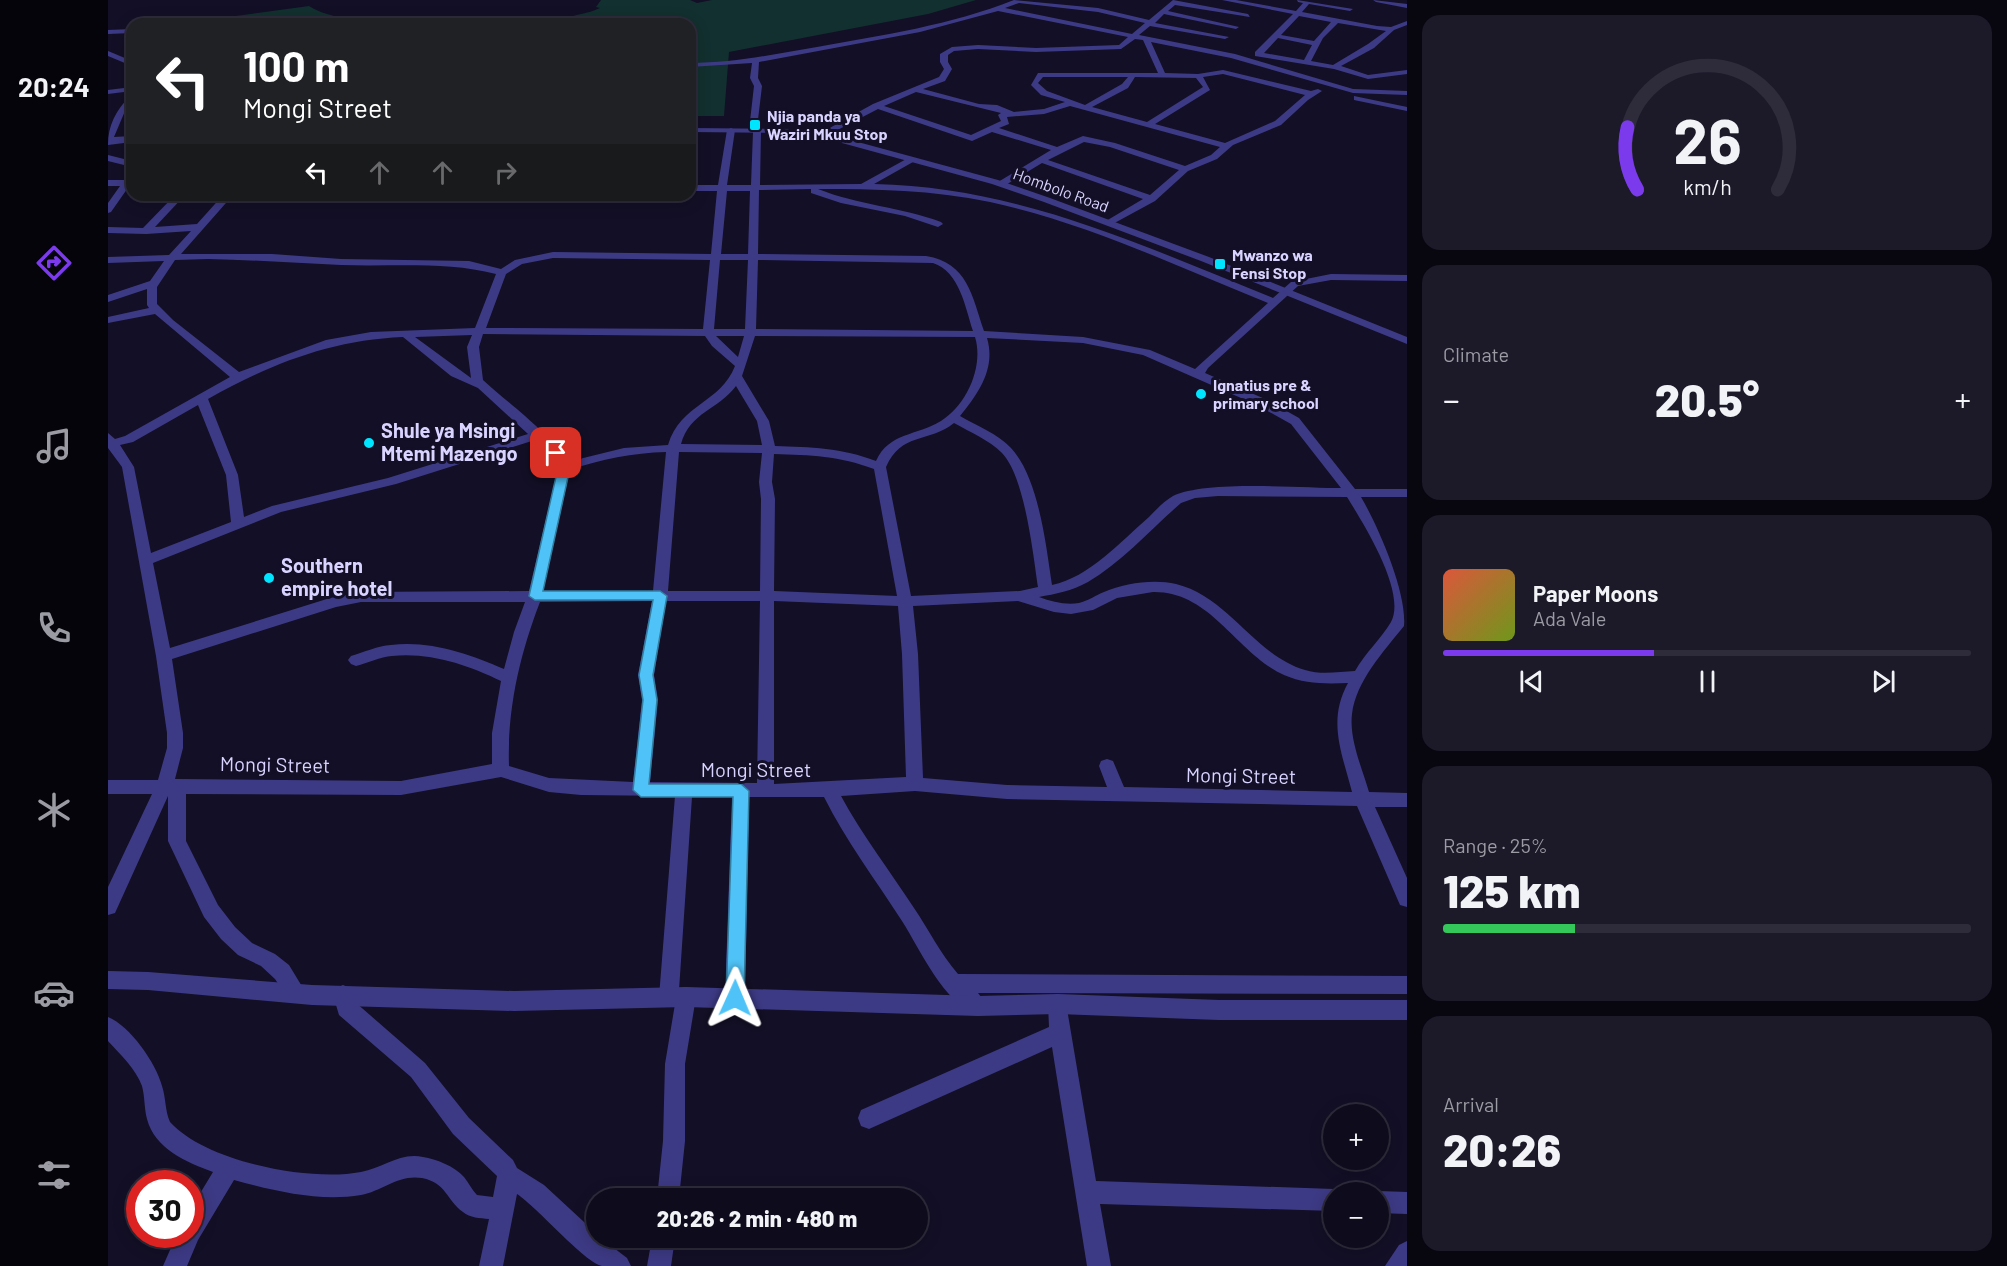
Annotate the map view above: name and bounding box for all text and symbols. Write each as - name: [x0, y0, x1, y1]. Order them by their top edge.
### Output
- text: 100 m: [243, 40, 349, 90]
- icon: left: [144, 42, 222, 120]
- text: 20:24: [18, 70, 90, 102]
- text: Mongi Street: [243, 91, 392, 123]
- text: 26: [1673, 102, 1741, 176]
- place label: Njia panda ya Waziri Mkuu Stop: [767, 106, 887, 143]
- marker: Njia panda ya Waziri Mkuu Stop: [748, 118, 762, 132]
- icon: left: [300, 156, 333, 189]
- icon: ahead: [363, 156, 396, 189]
- icon: ahead: [426, 156, 459, 189]
- icon: right: [489, 156, 522, 189]
- street label: Hombolo Road: [1011, 163, 1112, 216]
- text: km/h: [1683, 174, 1731, 199]
- icon: directions: [33, 242, 75, 284]
- place label: Mwanzo wa Fensi Stop: [1232, 245, 1313, 282]
- marker: Mwanzo wa Fensi Stop: [1213, 257, 1227, 271]
- text: Climate: [1443, 342, 1509, 366]
- text: 20.5°: [1655, 372, 1759, 426]
- place label: Ignatius pre & primary school: [1213, 375, 1319, 412]
- text: −: [1443, 379, 1460, 419]
- text: +: [1955, 379, 1971, 419]
- marker: Ignatius pre & primary school: [1194, 387, 1208, 401]
- place label: Shule ya Msingi Mtemi Mazengo: [381, 418, 518, 465]
- icon: music: [33, 425, 75, 467]
- pin: [530, 427, 581, 478]
- marker: Shule ya Msingi Mtemi Mazengo: [362, 436, 376, 450]
- icon: arrive: [539, 436, 572, 469]
- place label: Southern empire hotel: [281, 553, 392, 600]
- marker: Southern empire hotel: [262, 571, 276, 585]
- text: Paper Moons: [1533, 580, 1658, 606]
- text: Ada Vale: [1533, 606, 1606, 630]
- icon: phone: [33, 607, 75, 649]
- icon: previous: [1515, 665, 1548, 698]
- icon: pause: [1691, 665, 1724, 698]
- icon: next: [1867, 665, 1900, 698]
- street label: Mongi Street: [220, 751, 330, 777]
- street label: Mongi Street: [701, 757, 811, 781]
- street label: Mongi Street: [1186, 762, 1296, 788]
- icon: climate: [33, 789, 75, 831]
- text: Range · 25%: [1443, 833, 1548, 857]
- text: 125 km: [1443, 863, 1580, 917]
- position arrow: [703, 966, 767, 1030]
- icon: car: [33, 972, 75, 1014]
- text: Arrival: [1443, 1092, 1499, 1116]
- map controls: [1323, 1104, 1389, 1248]
- button: +: [1323, 1104, 1389, 1170]
- text: 20:26: [1443, 1122, 1561, 1176]
- icon: filters: [33, 1154, 75, 1196]
- speed limit sign: 30: [126, 1170, 204, 1248]
- button: −: [1323, 1182, 1389, 1248]
- text: 20:26 · 2 min · 480 m: [657, 1205, 857, 1231]

